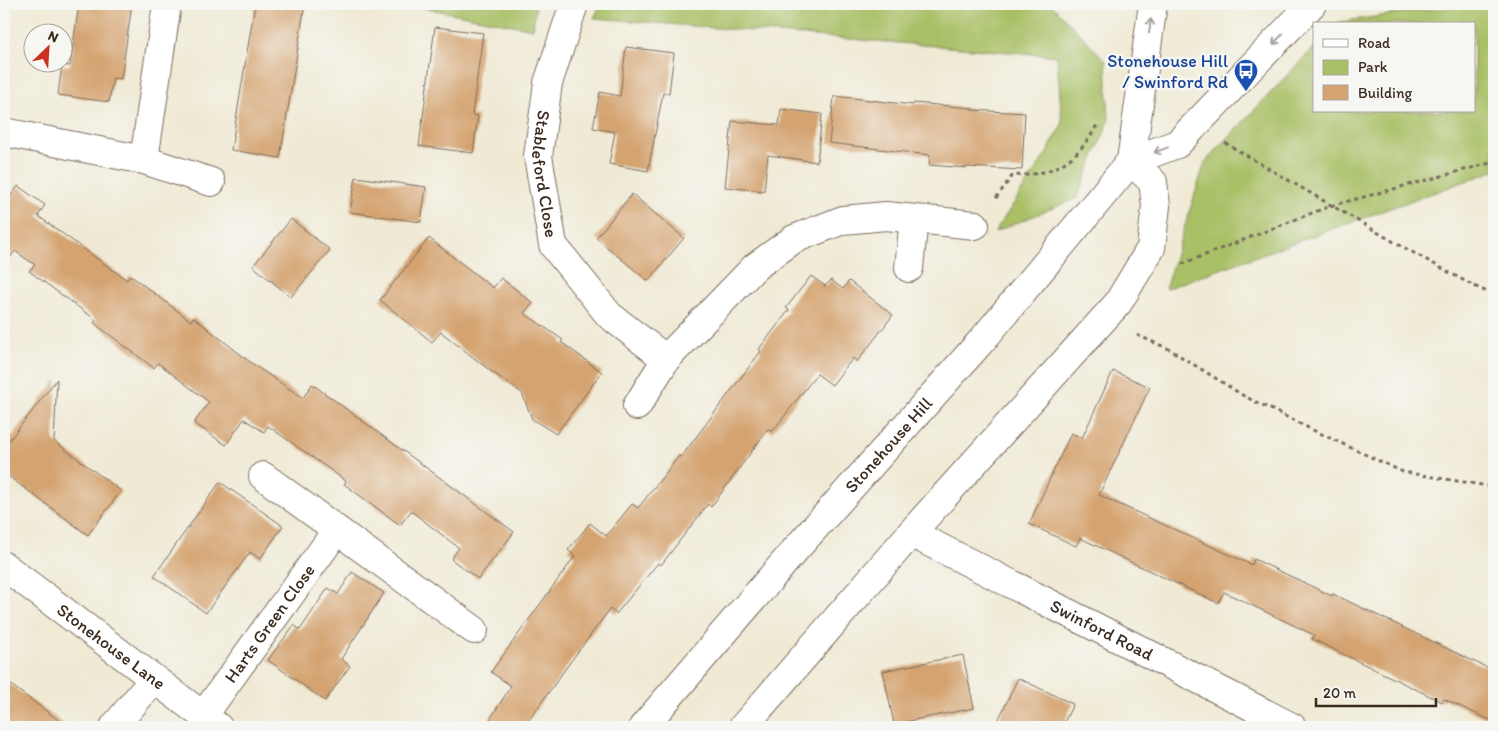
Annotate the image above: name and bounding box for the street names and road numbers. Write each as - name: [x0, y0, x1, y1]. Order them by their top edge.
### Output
- street label: Stableford Close: [527, 109, 563, 239]
- street label: Stonehouse Hill: [840, 393, 937, 497]
- street label: Harts Green Close: [220, 560, 320, 687]
- street label: Swinford Road: [1047, 595, 1157, 666]
- street label: Stonehouse Lane: [52, 599, 170, 695]

